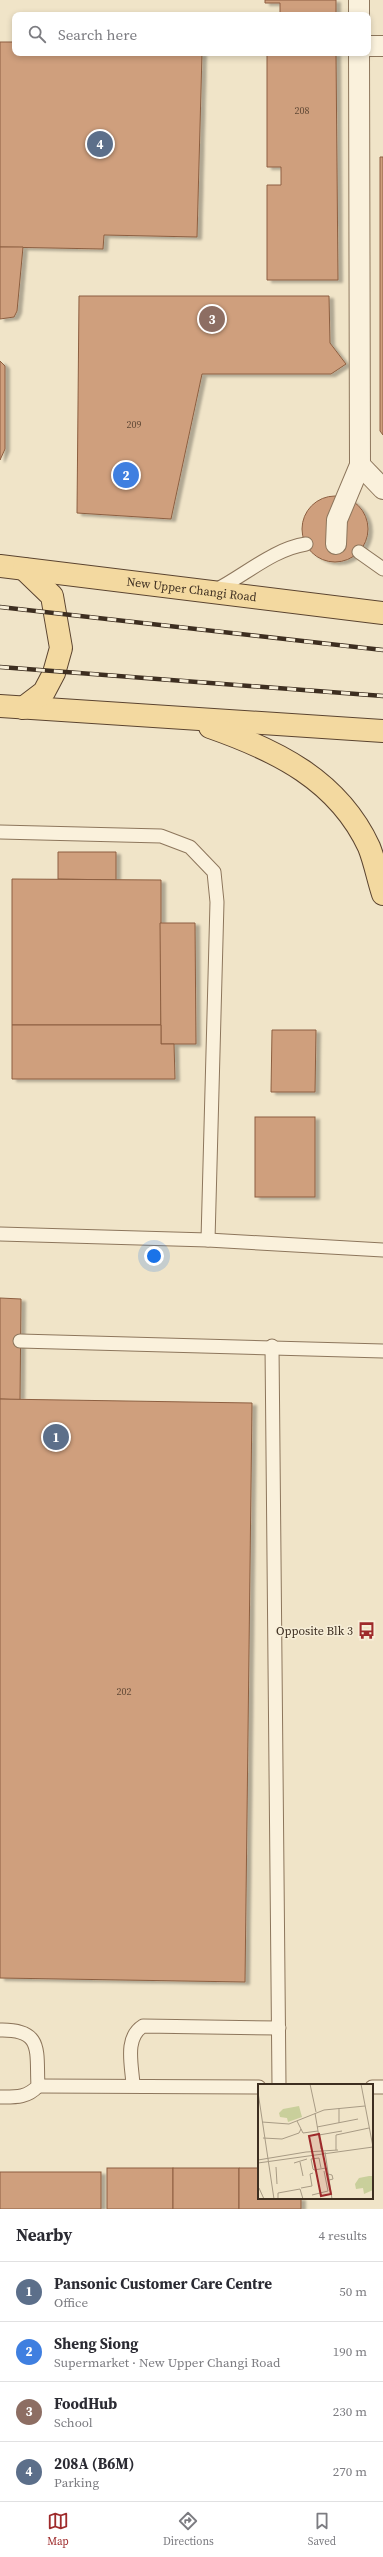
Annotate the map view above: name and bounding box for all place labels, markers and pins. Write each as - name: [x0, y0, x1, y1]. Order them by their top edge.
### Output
- pin: 4: [87, 129, 113, 159]
- pin: 3: [199, 304, 225, 334]
- pin: 2: [113, 460, 139, 490]
- pin: 1: [43, 1422, 69, 1452]
- bus stop icon: Opposite Blk 3: [356, 1621, 376, 1641]
- place label: Opposite Blk 3: [276, 1623, 353, 1639]

